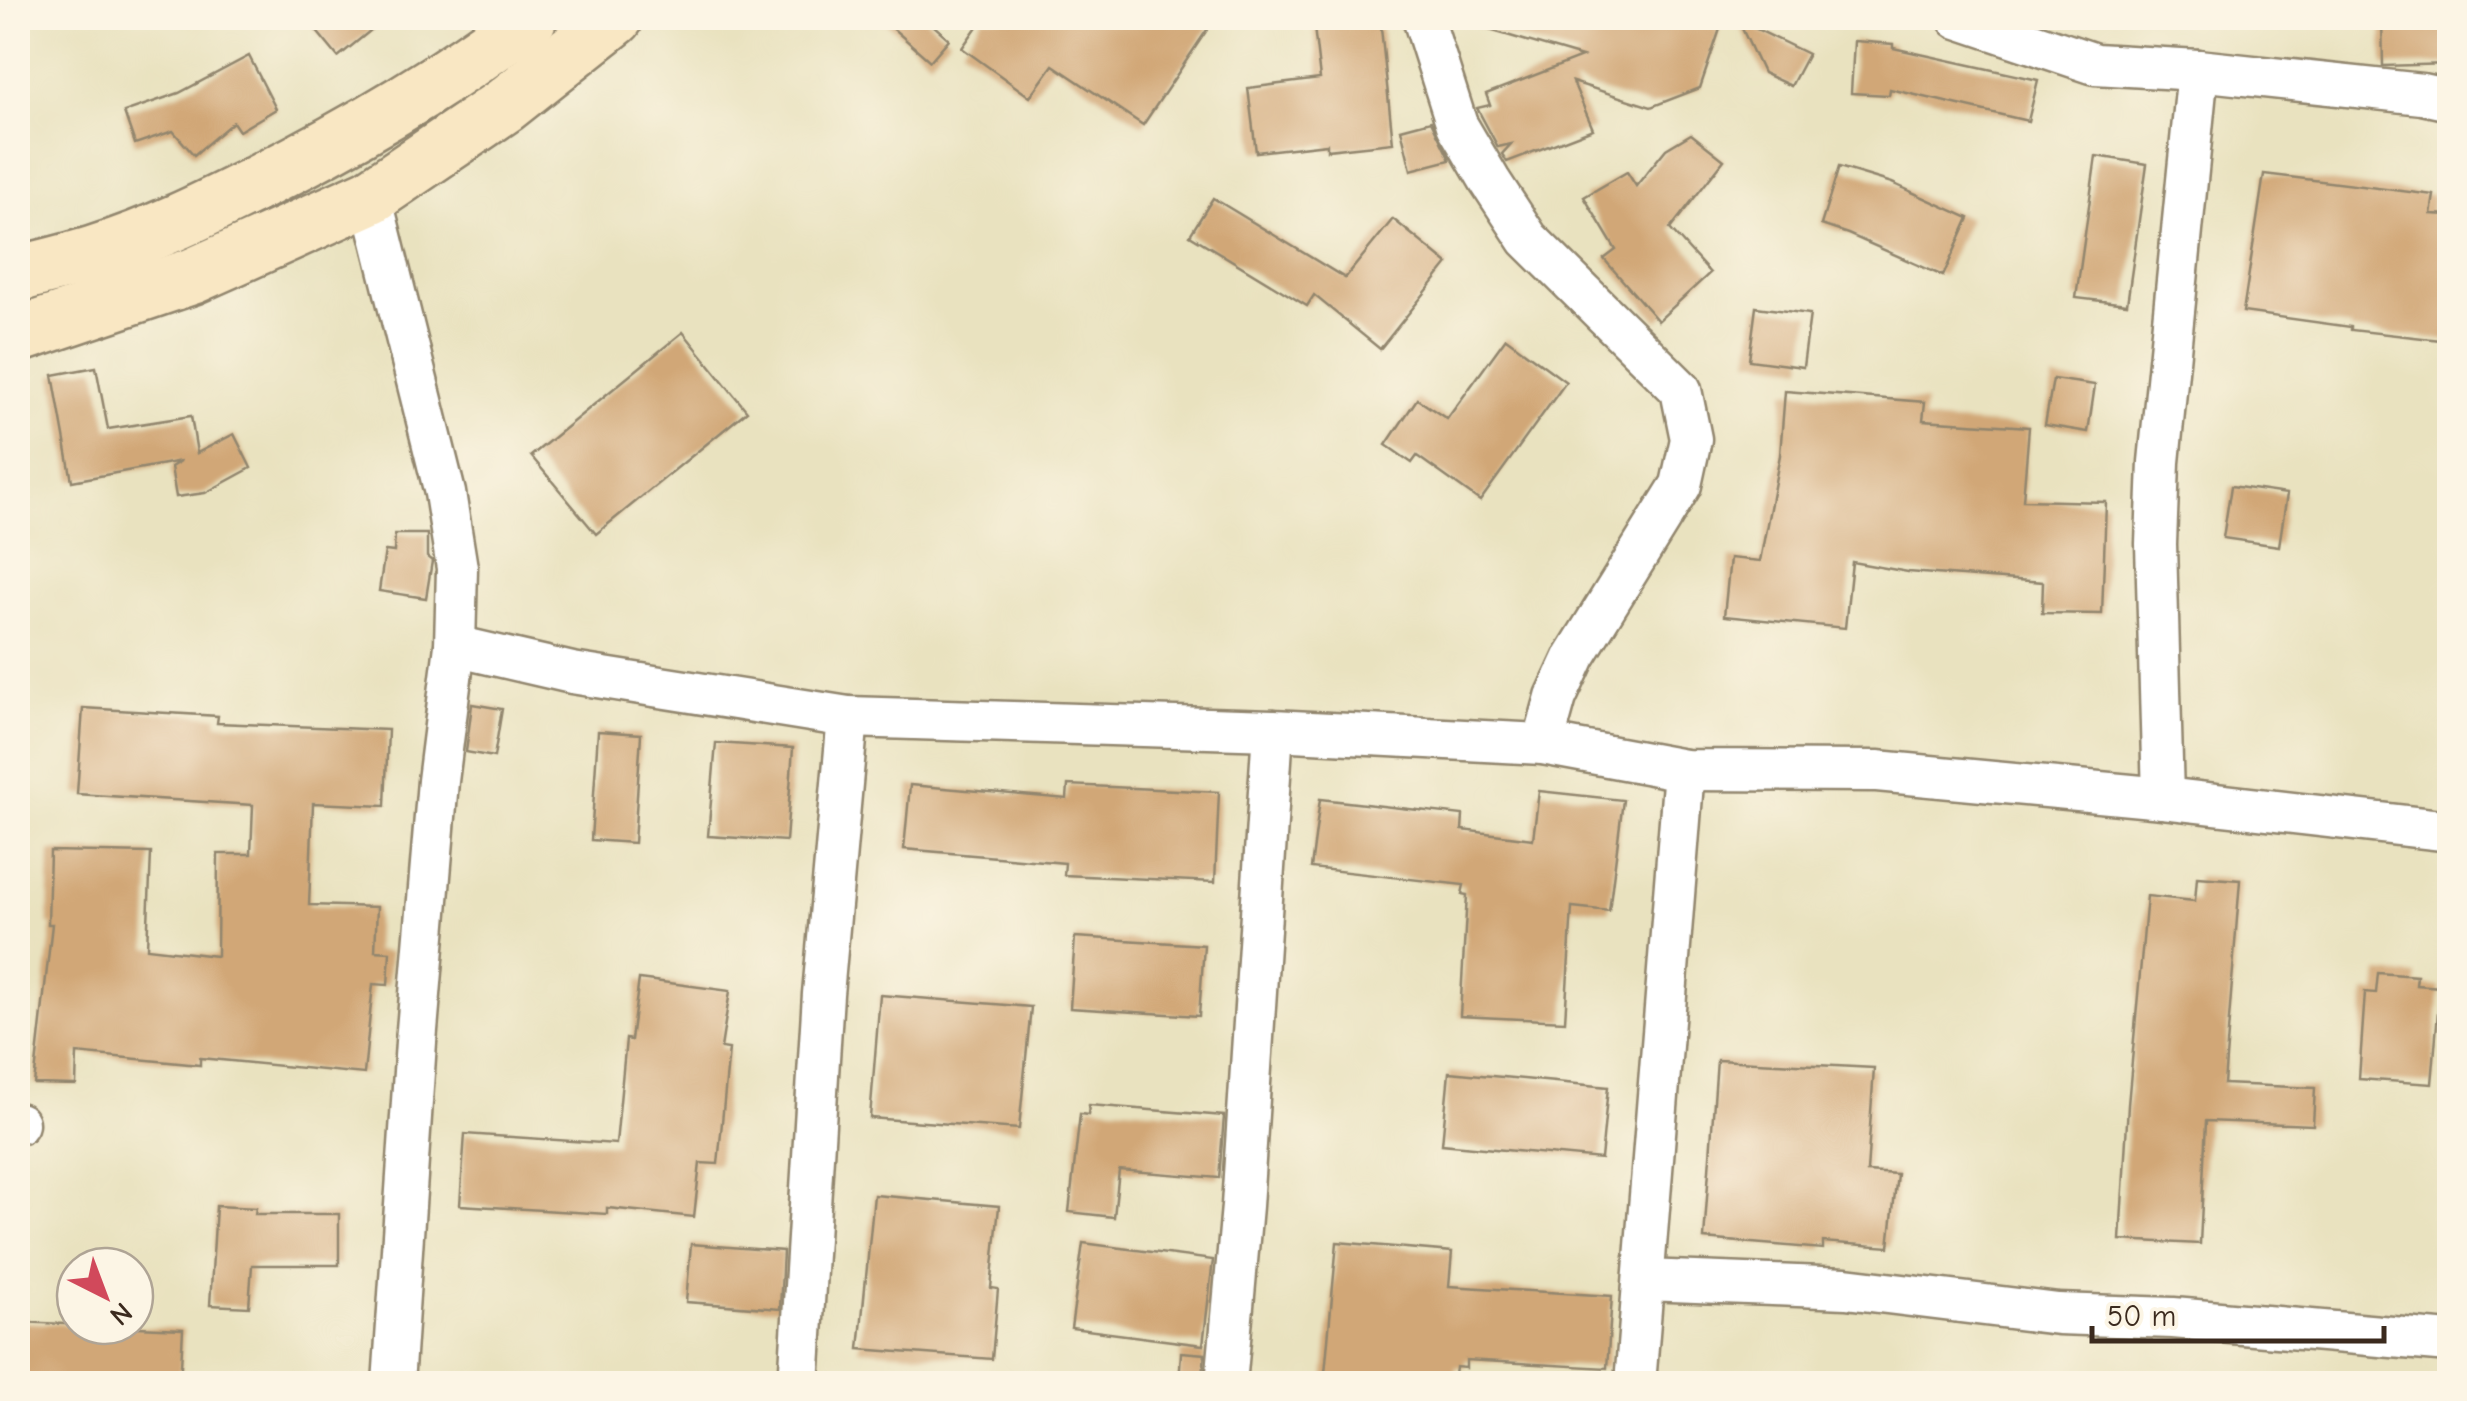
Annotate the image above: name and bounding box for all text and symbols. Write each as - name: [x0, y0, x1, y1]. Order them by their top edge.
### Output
- north arrow: [55, 1246, 155, 1346]
- scale bar: [2092, 1281, 2384, 1343]
- text: N: [104, 1296, 139, 1332]
- text: 50 m: [2107, 1299, 2176, 1334]

